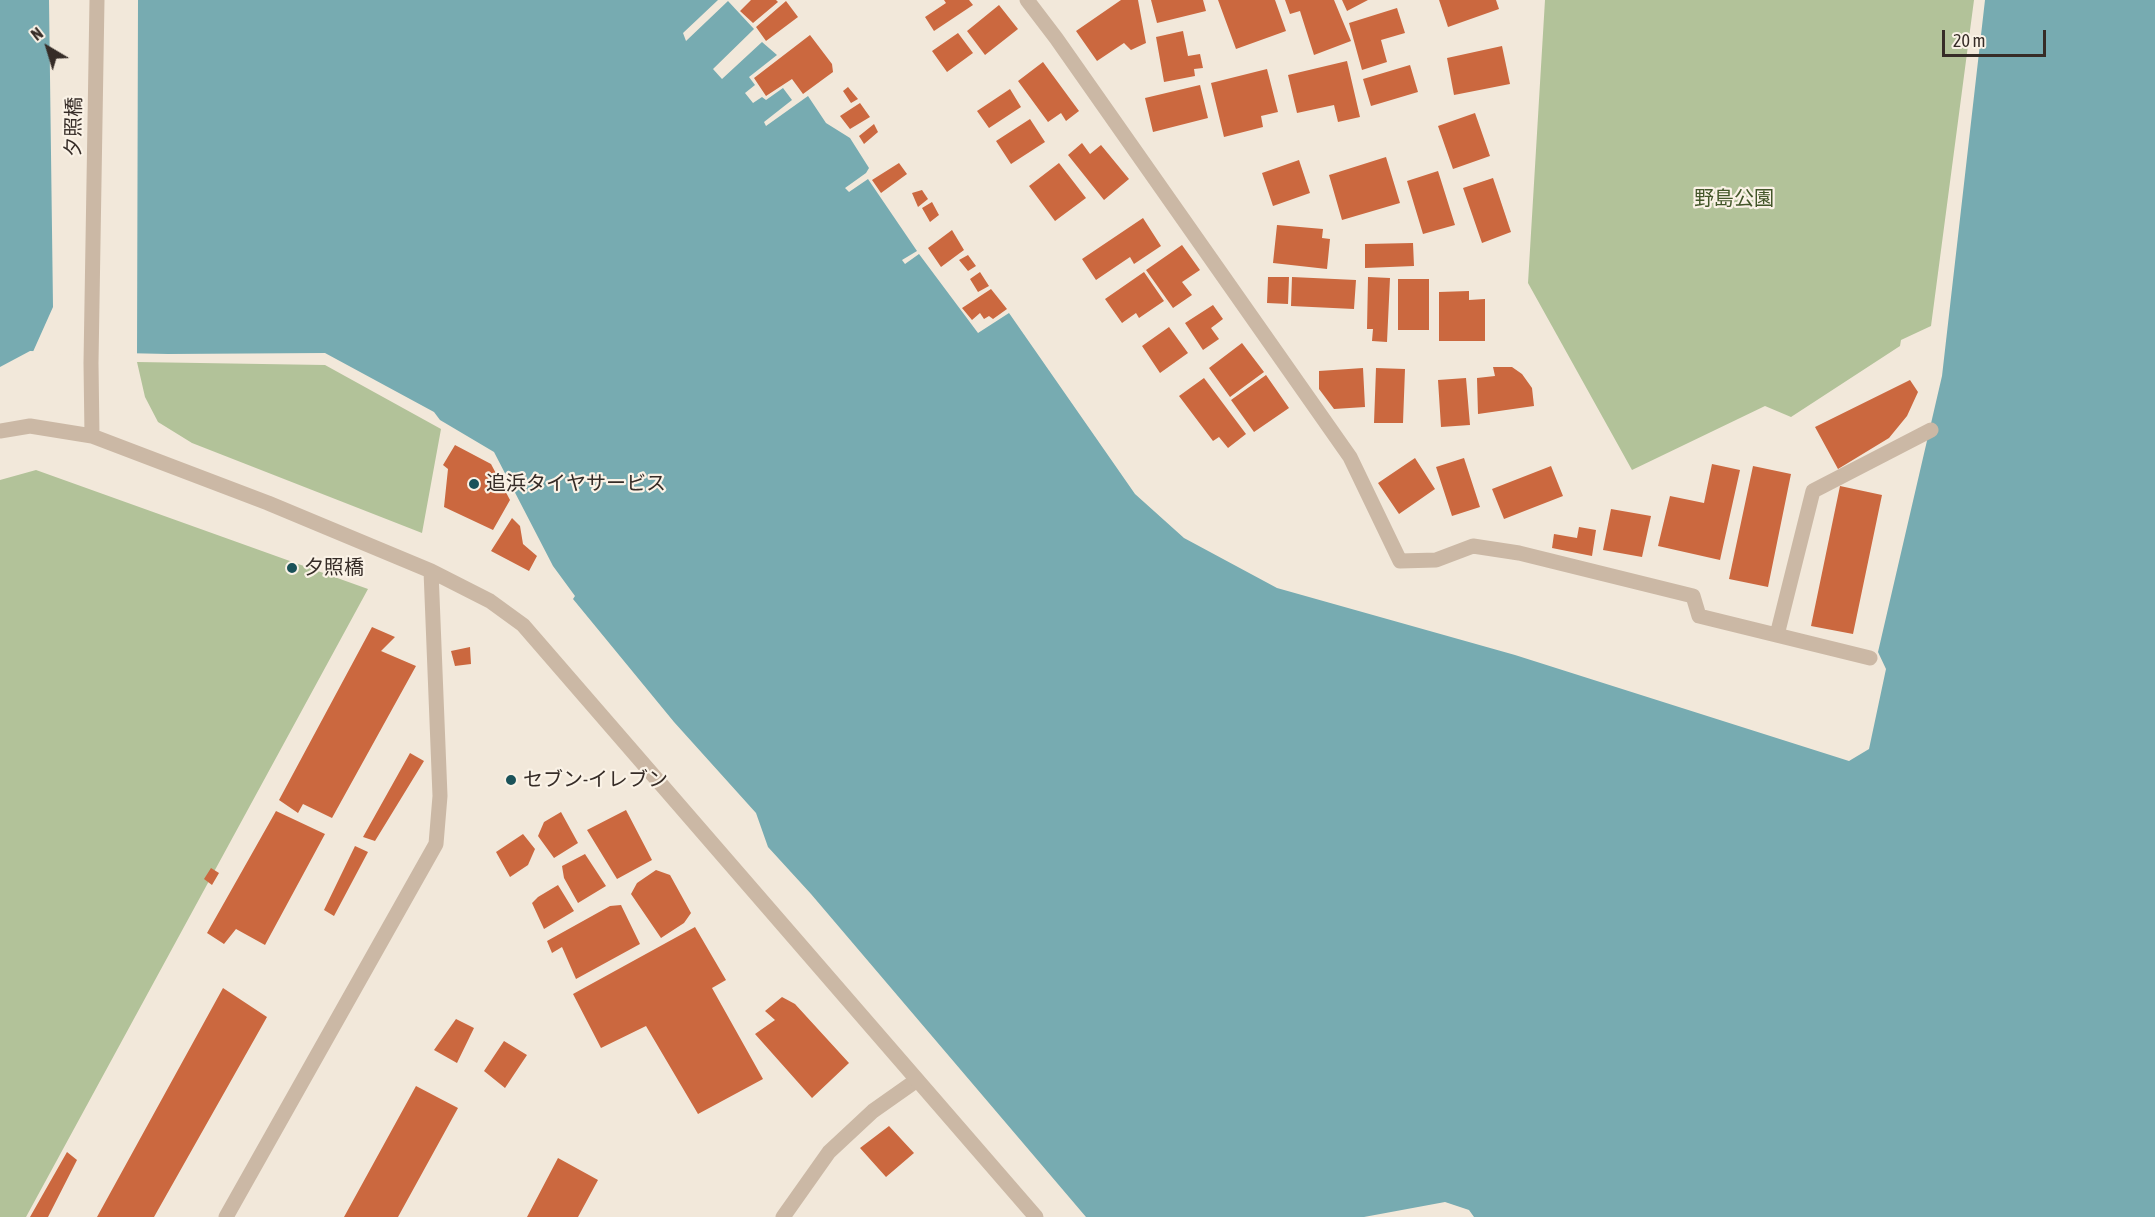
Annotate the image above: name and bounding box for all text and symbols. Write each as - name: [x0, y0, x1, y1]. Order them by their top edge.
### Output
- north arrow: [18, 18, 78, 78]
- scale bar: [1945, 18, 2048, 56]
- text: N: [28, 24, 46, 44]
- text: 20 m: [1953, 30, 1985, 51]
- street label: 夕照橋: [61, 97, 87, 157]
- park label: 野島公園: [1694, 187, 1774, 211]
- place label: 追浜タイヤサービス: [486, 472, 666, 496]
- marker: 追浜タイヤサービス: [467, 477, 481, 491]
- place label: 夕照橋: [304, 556, 364, 580]
- marker: 夕照橋: [285, 561, 299, 575]
- place label: セブン-イレブン: [523, 768, 668, 792]
- marker: セブン-イレブン: [504, 773, 518, 787]

